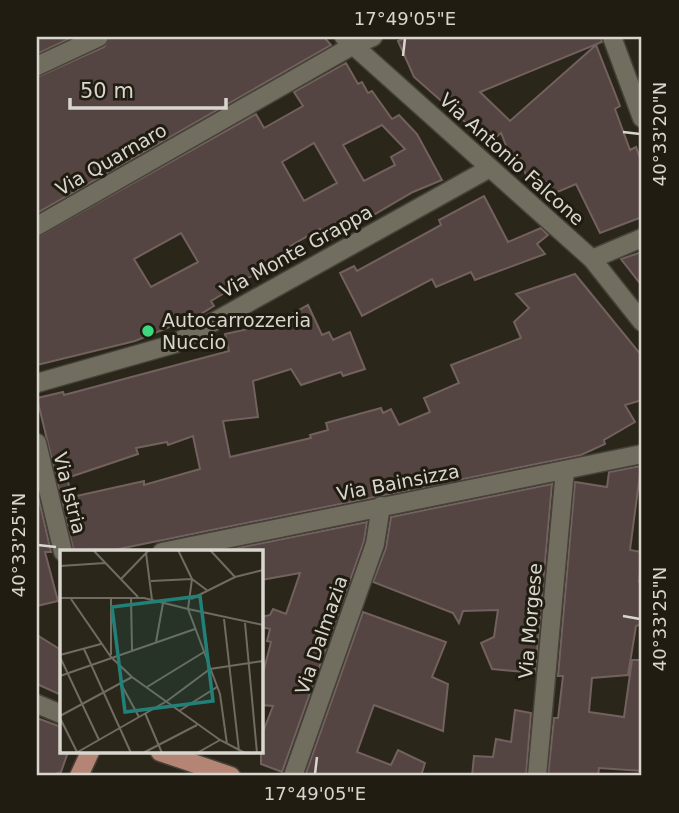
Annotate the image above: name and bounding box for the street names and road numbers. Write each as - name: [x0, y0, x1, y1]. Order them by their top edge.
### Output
- street label: Via Antonio Falcone: [435, 88, 589, 230]
- street label: Via Quarnaro: [52, 118, 170, 200]
- street label: Via Monte Grappa: [216, 200, 376, 302]
- street label: Via Istria: [49, 450, 91, 536]
- street label: Via Bainsizza: [335, 459, 461, 505]
- street label: Via Morgese: [514, 562, 546, 680]
- street label: Via Dalmazia: [290, 573, 352, 697]

